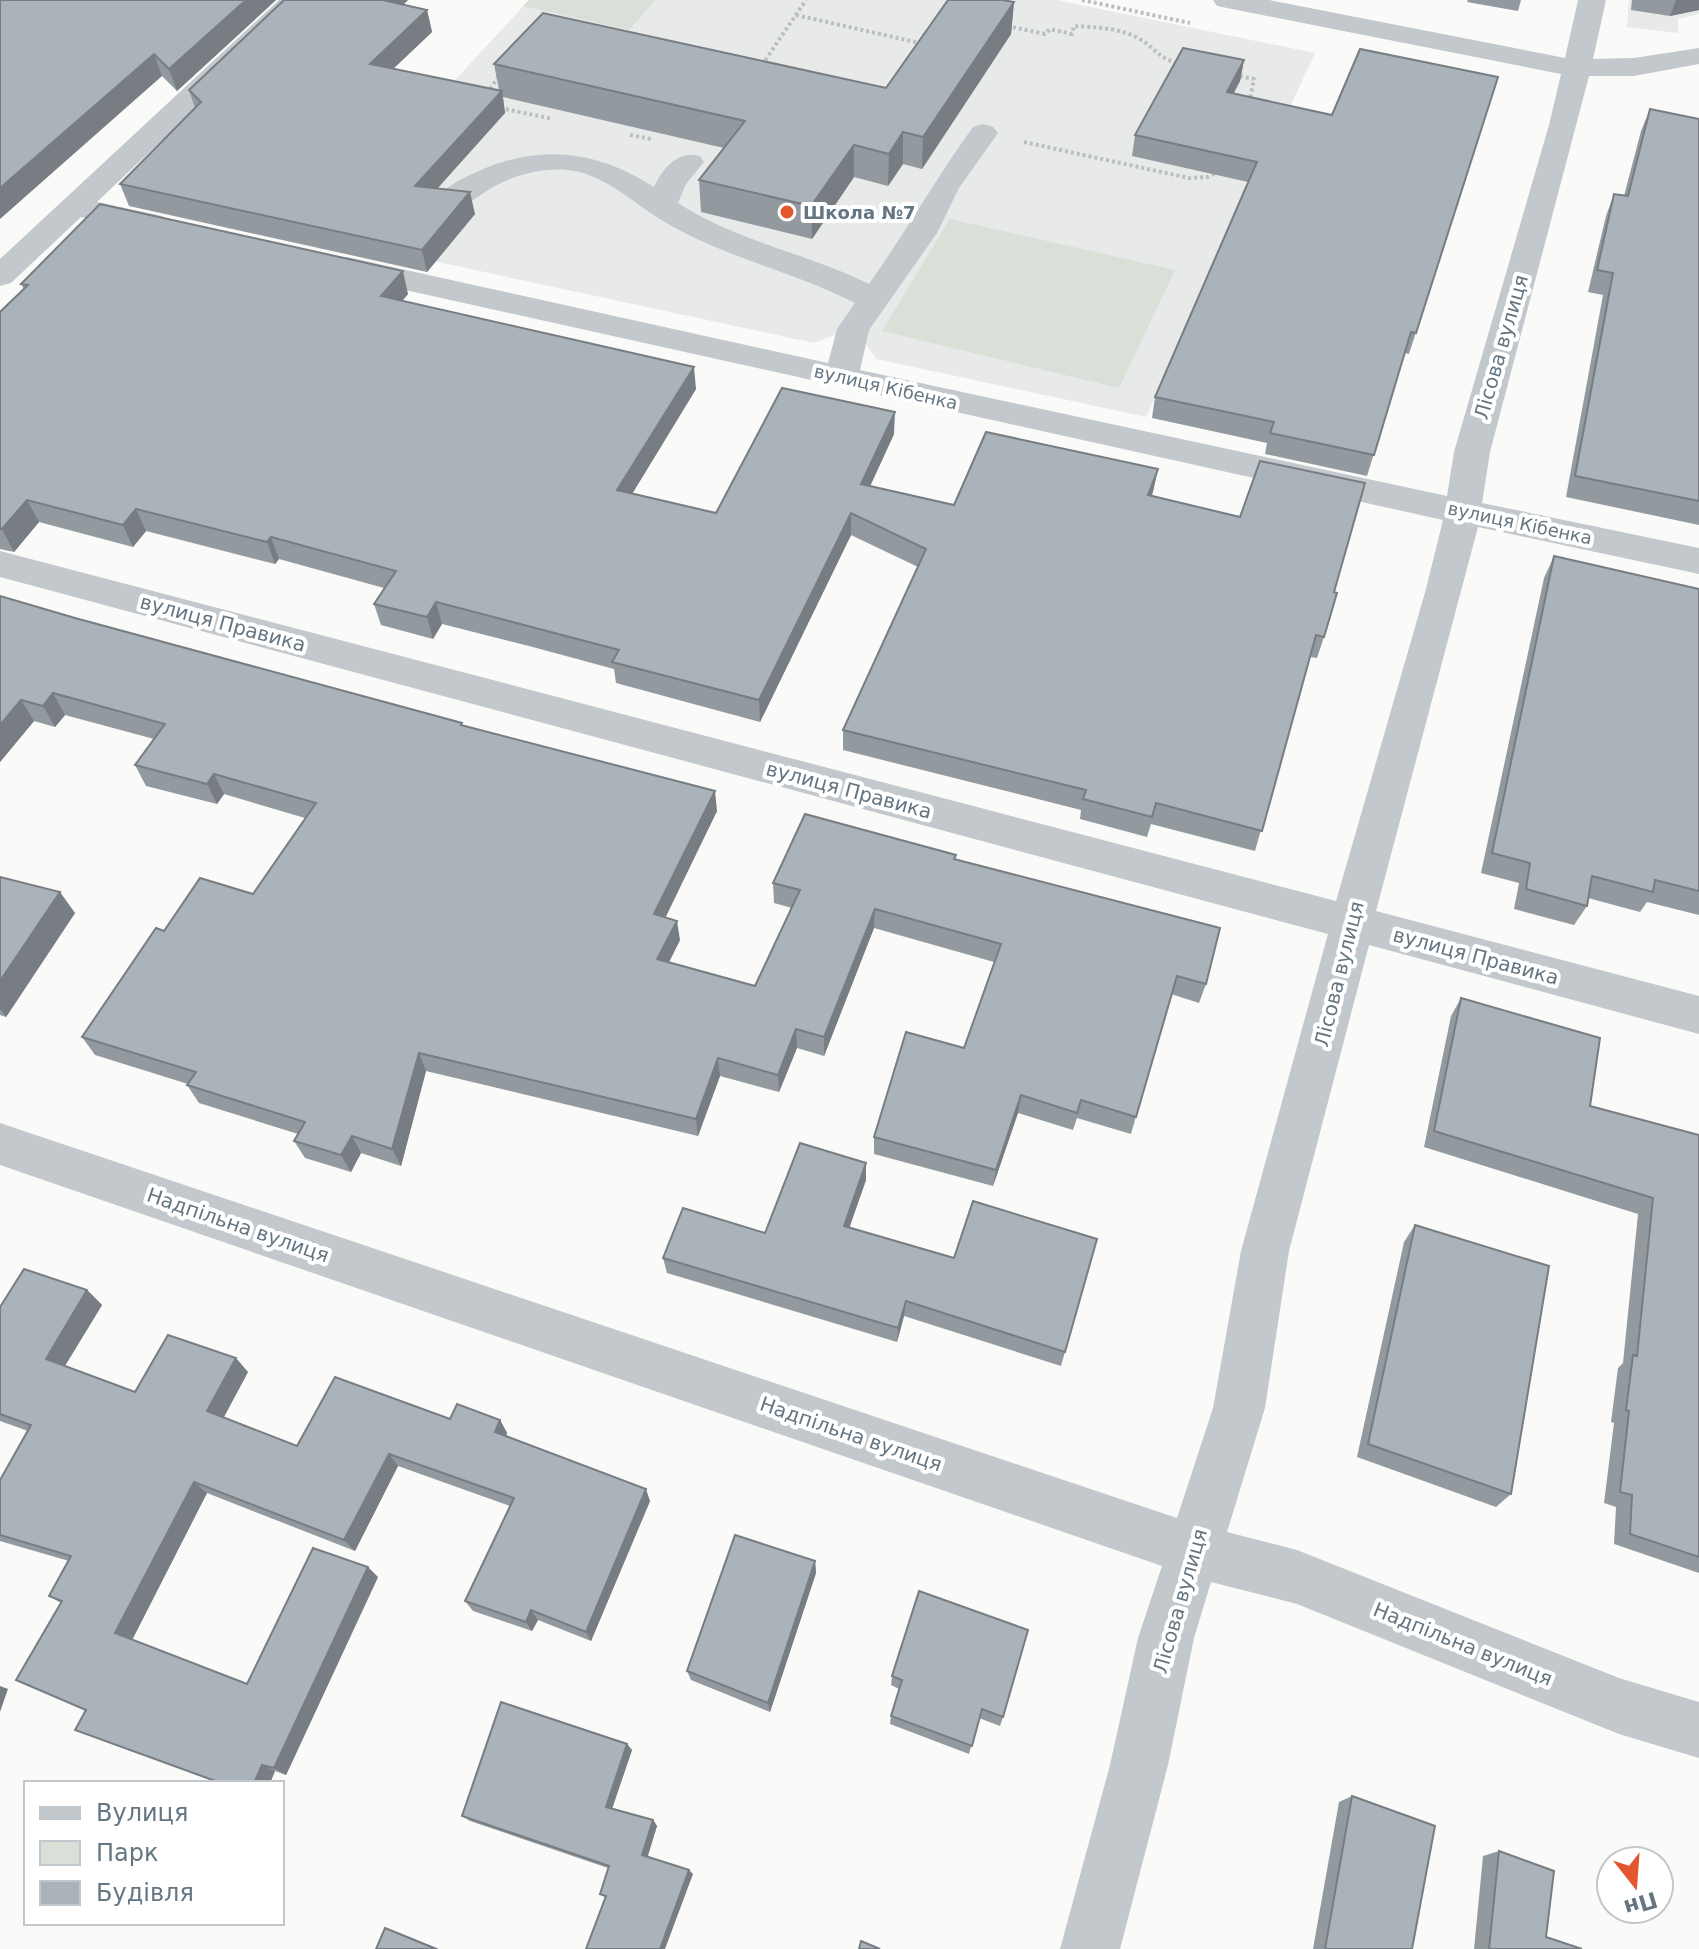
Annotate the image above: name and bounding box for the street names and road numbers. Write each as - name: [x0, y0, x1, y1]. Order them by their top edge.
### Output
- street label: Лісова вулиця: [1469, 272, 1533, 422]
- street label: вулиця Кібенка: [812, 360, 960, 414]
- street label: вулиця Кібенка: [1446, 497, 1594, 549]
- street label: вулиця Правика: [138, 589, 308, 657]
- street label: вулиця Правика: [764, 756, 934, 824]
- street label: Лісова вулиця: [1309, 899, 1369, 1049]
- street label: вулиця Правика: [1391, 922, 1561, 990]
- street label: Надпільна вулиця: [144, 1183, 332, 1267]
- street label: Надпільна вулиця: [757, 1392, 945, 1476]
- street label: Лісова вулиця: [1148, 1526, 1212, 1676]
- street label: Надпільна вулиця: [1370, 1597, 1556, 1691]

